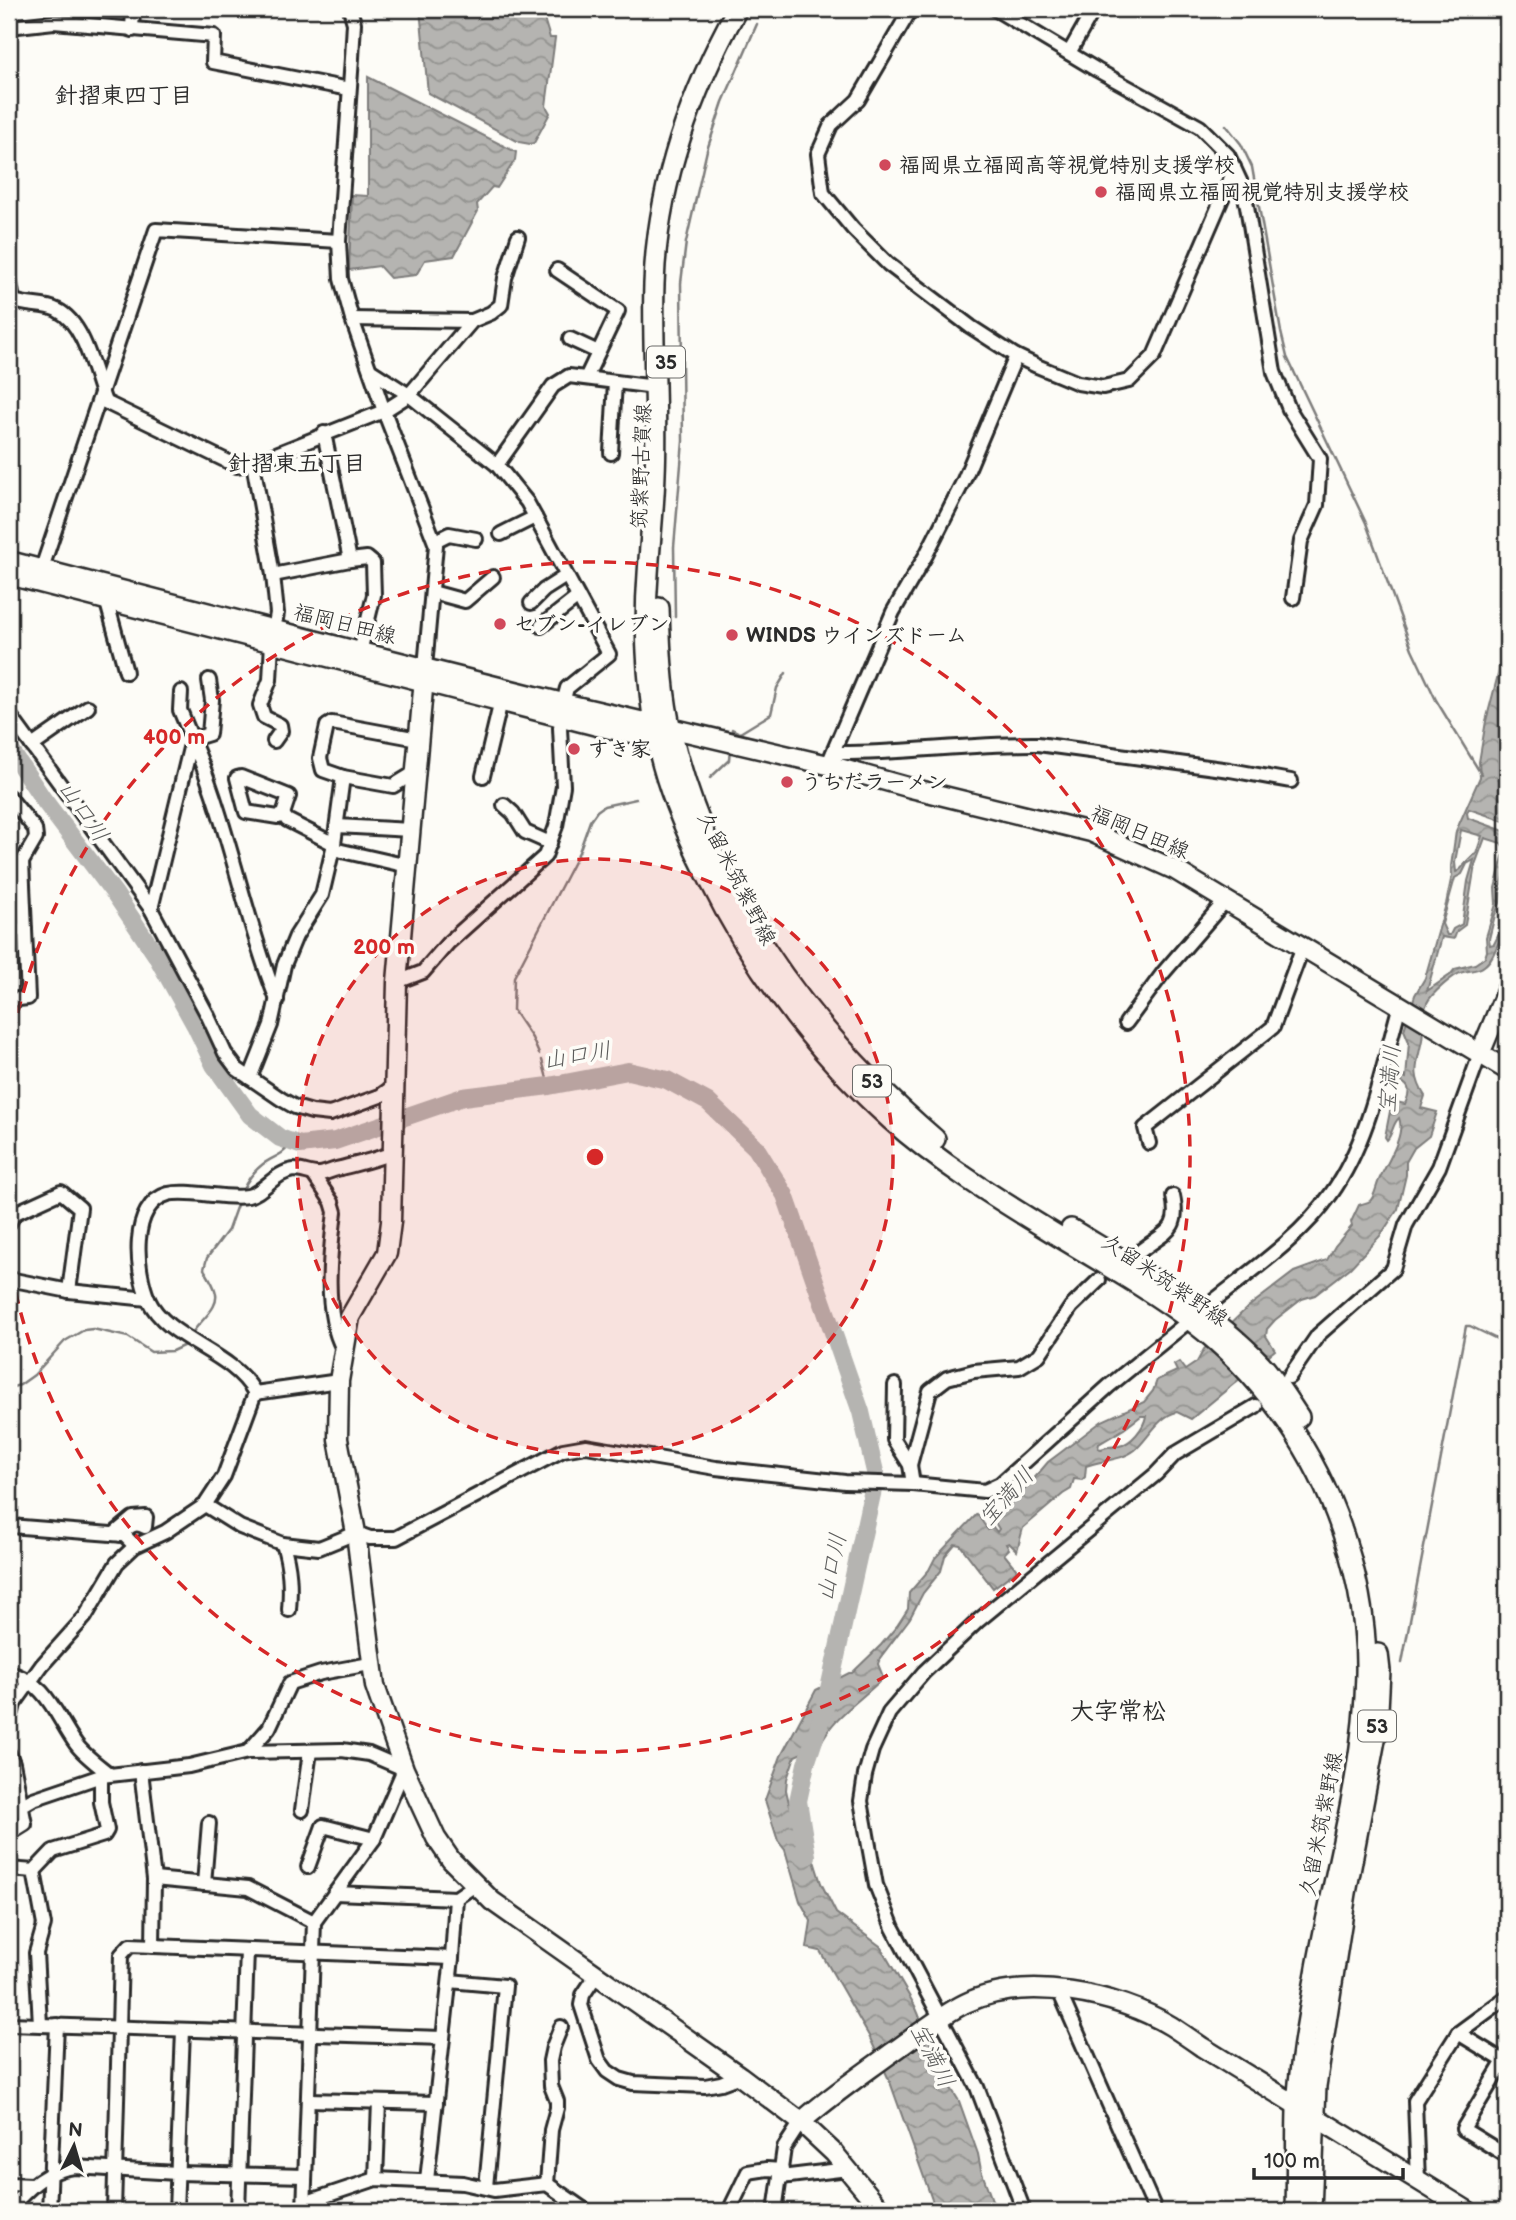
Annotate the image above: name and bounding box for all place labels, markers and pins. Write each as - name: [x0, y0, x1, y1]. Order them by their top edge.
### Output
- place label: 福岡県立福岡高等視覚特別支援学校: [899, 153, 1235, 178]
- marker: 福岡県立福岡高等視覚特別支援学校: [877, 157, 893, 173]
- place label: 福岡県立福岡視覚特別支援学校: [1115, 180, 1409, 205]
- marker: 福岡県立福岡視覚特別支援学校: [1093, 184, 1109, 200]
- place label: セブン-イレブン: [514, 612, 670, 637]
- marker: セブン-イレブン: [492, 616, 508, 632]
- place label: WINDS ウインズドーム: [746, 623, 967, 648]
- marker: WINDS ウインズドーム: [724, 627, 740, 643]
- place label: すき家: [588, 737, 651, 762]
- marker: すき家: [566, 741, 582, 757]
- place label: うちだラーメン: [801, 770, 948, 795]
- marker: うちだラーメン: [779, 774, 795, 790]
- centre of rings: [583, 1145, 607, 1169]

